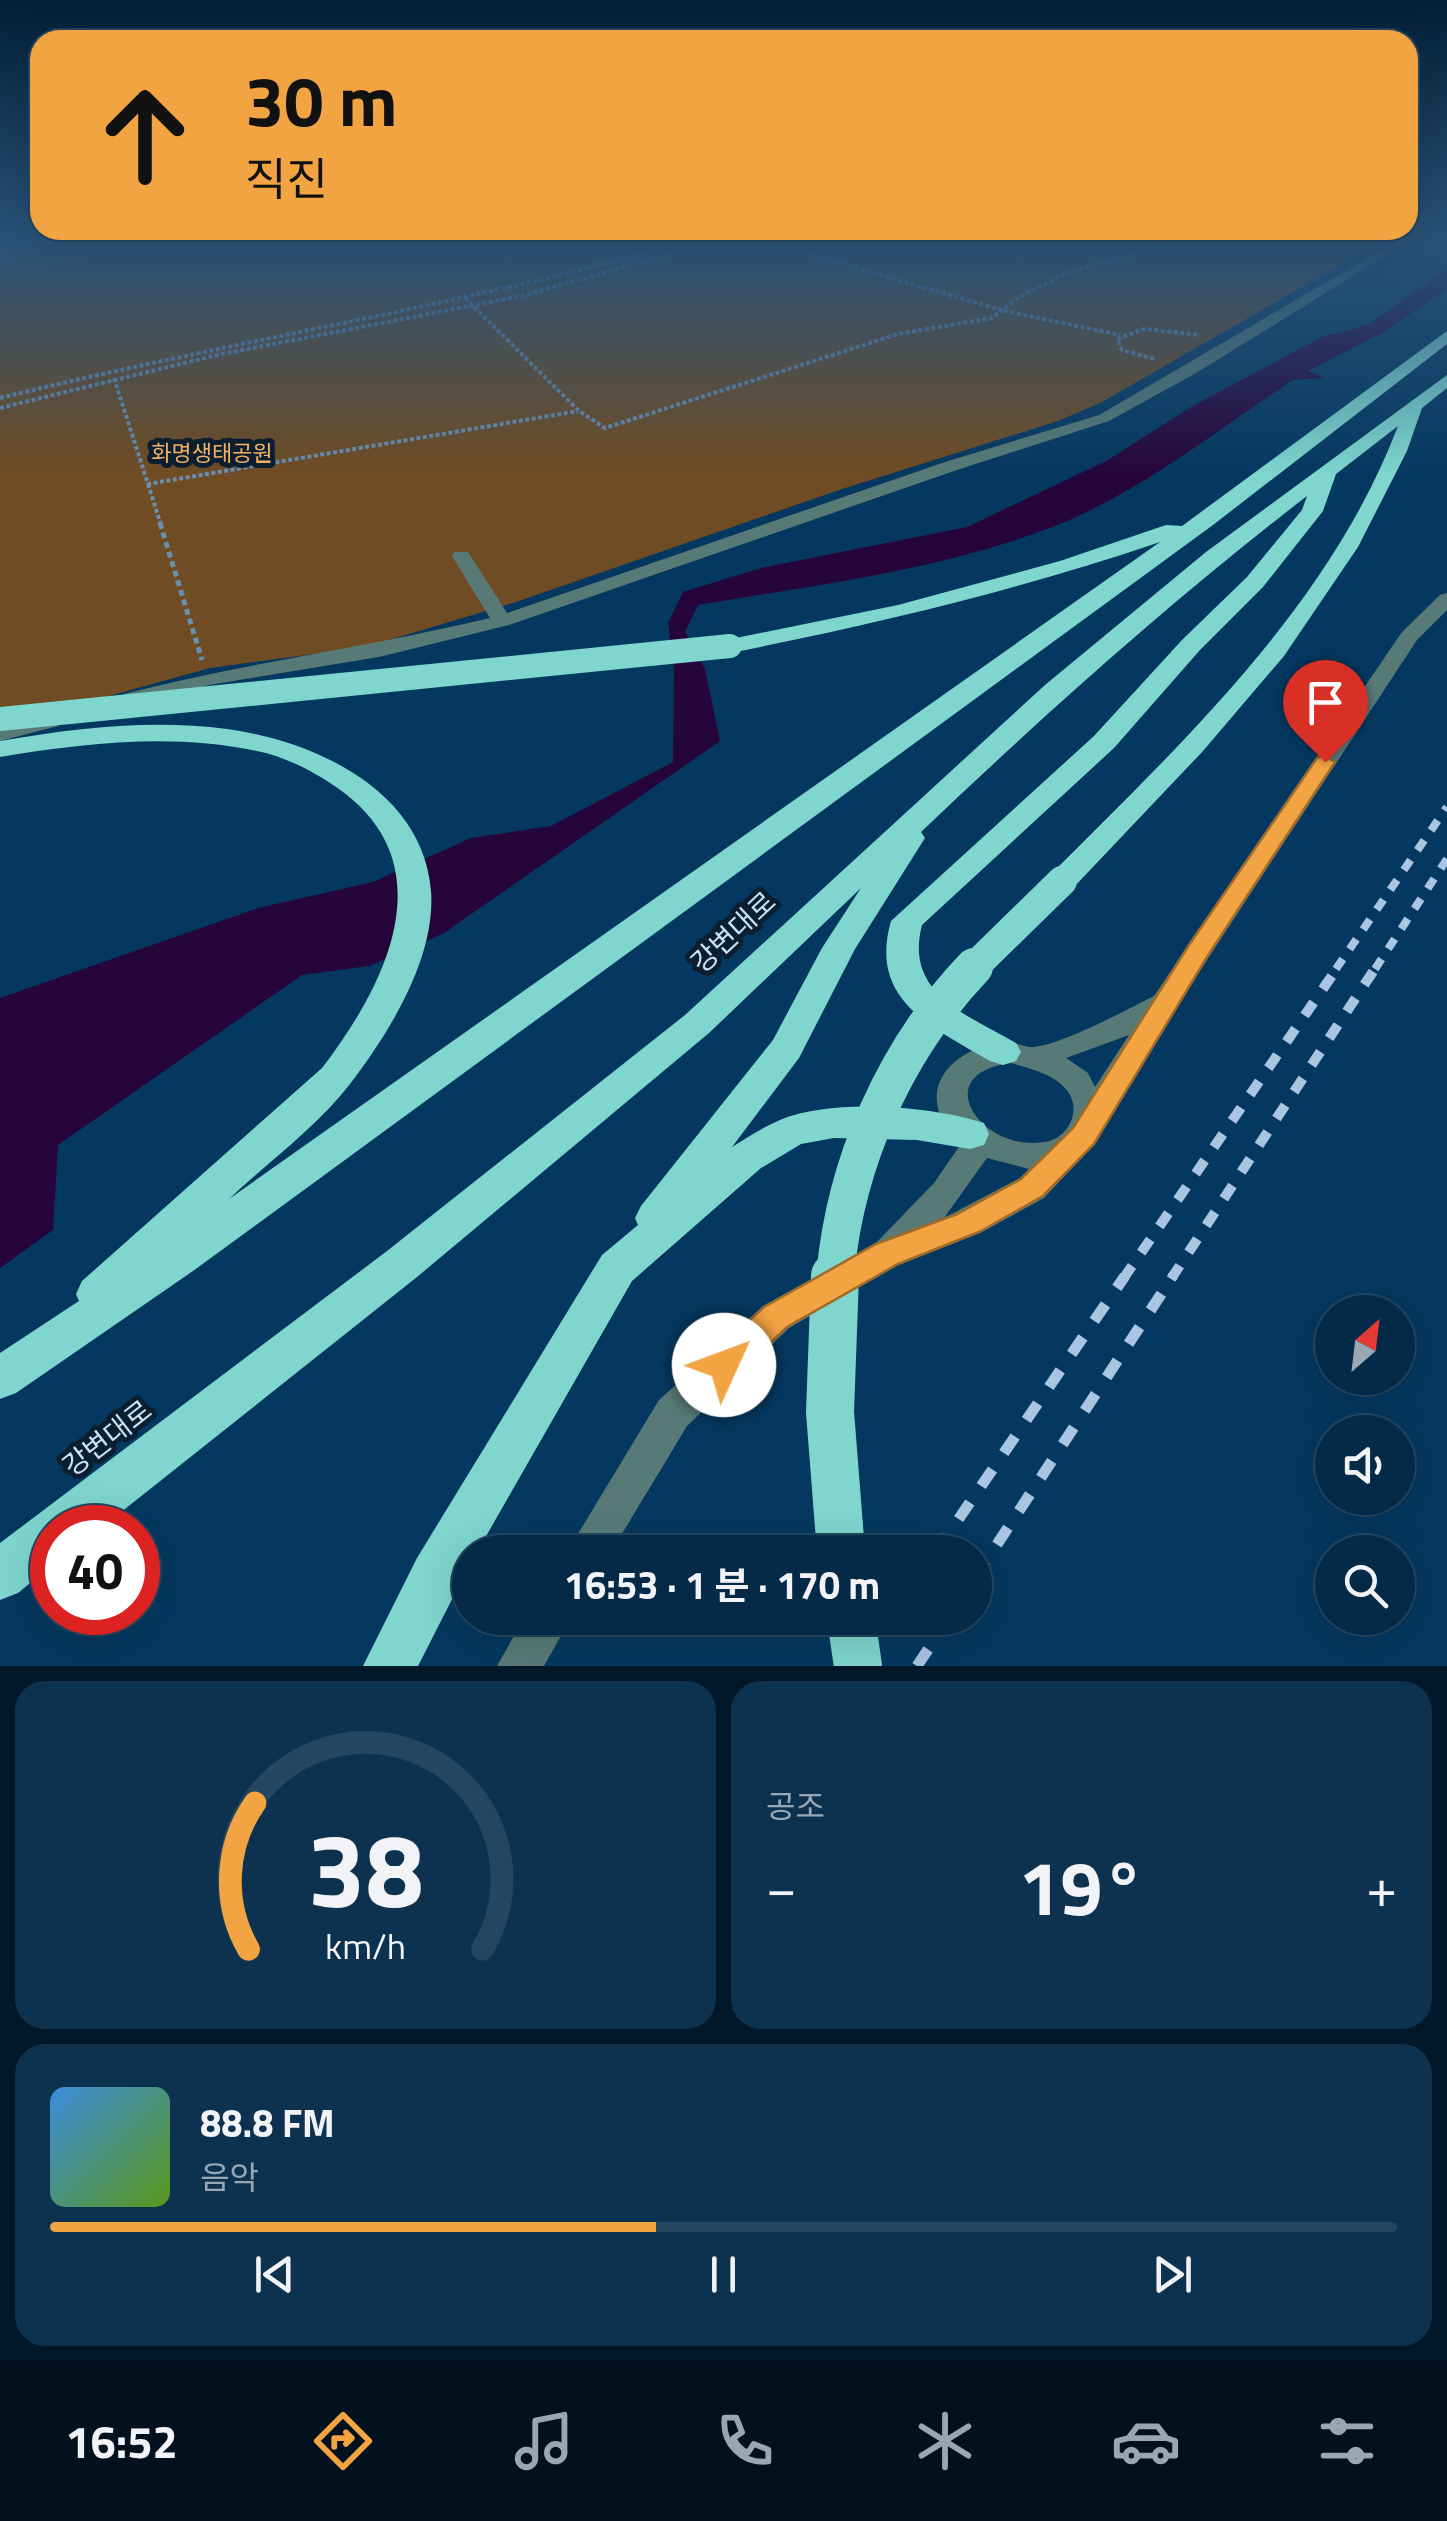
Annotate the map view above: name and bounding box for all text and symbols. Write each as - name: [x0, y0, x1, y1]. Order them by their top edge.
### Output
- text: 30 m: [245, 47, 398, 153]
- icon: ahead: [80, 70, 210, 200]
- text: 직진: [245, 144, 328, 212]
- park label: 화명생태공원: [151, 436, 273, 470]
- pin: [1283, 660, 1368, 763]
- icon: arrive: [1298, 675, 1353, 730]
- street label: 강변대로: [680, 881, 785, 982]
- north arrow: [1315, 1295, 1415, 1395]
- map controls: [1315, 1295, 1415, 1635]
- position arrow: [672, 1313, 776, 1417]
- street label: 강변대로: [53, 1389, 161, 1486]
- button: sound: [1315, 1415, 1415, 1515]
- speed limit sign: 40: [30, 1505, 160, 1635]
- button: search: [1315, 1535, 1415, 1635]
- text: 16:53 · 1 분 · 170 m: [564, 1556, 880, 1614]
- text: 공조: [766, 1782, 825, 1830]
- text: 38: [307, 1789, 424, 1947]
- text: 19°: [1018, 1830, 1145, 1944]
- text: −: [766, 1845, 797, 1928]
- text: +: [1366, 1845, 1397, 1928]
- text: km/h: [325, 1918, 406, 1973]
- text: 88.8 FM: [200, 2094, 335, 2152]
- text: 음악: [200, 2153, 259, 2201]
- icon: previous: [247, 2247, 302, 2302]
- icon: pause: [696, 2247, 751, 2302]
- icon: next: [1145, 2247, 1200, 2302]
- icon: directions: [308, 2406, 378, 2476]
- icon: music: [509, 2406, 579, 2476]
- icon: phone: [710, 2406, 780, 2476]
- icon: climate: [910, 2406, 980, 2476]
- icon: car: [1111, 2406, 1181, 2476]
- icon: filters: [1312, 2406, 1382, 2476]
- text: 16:52: [65, 2407, 178, 2475]

